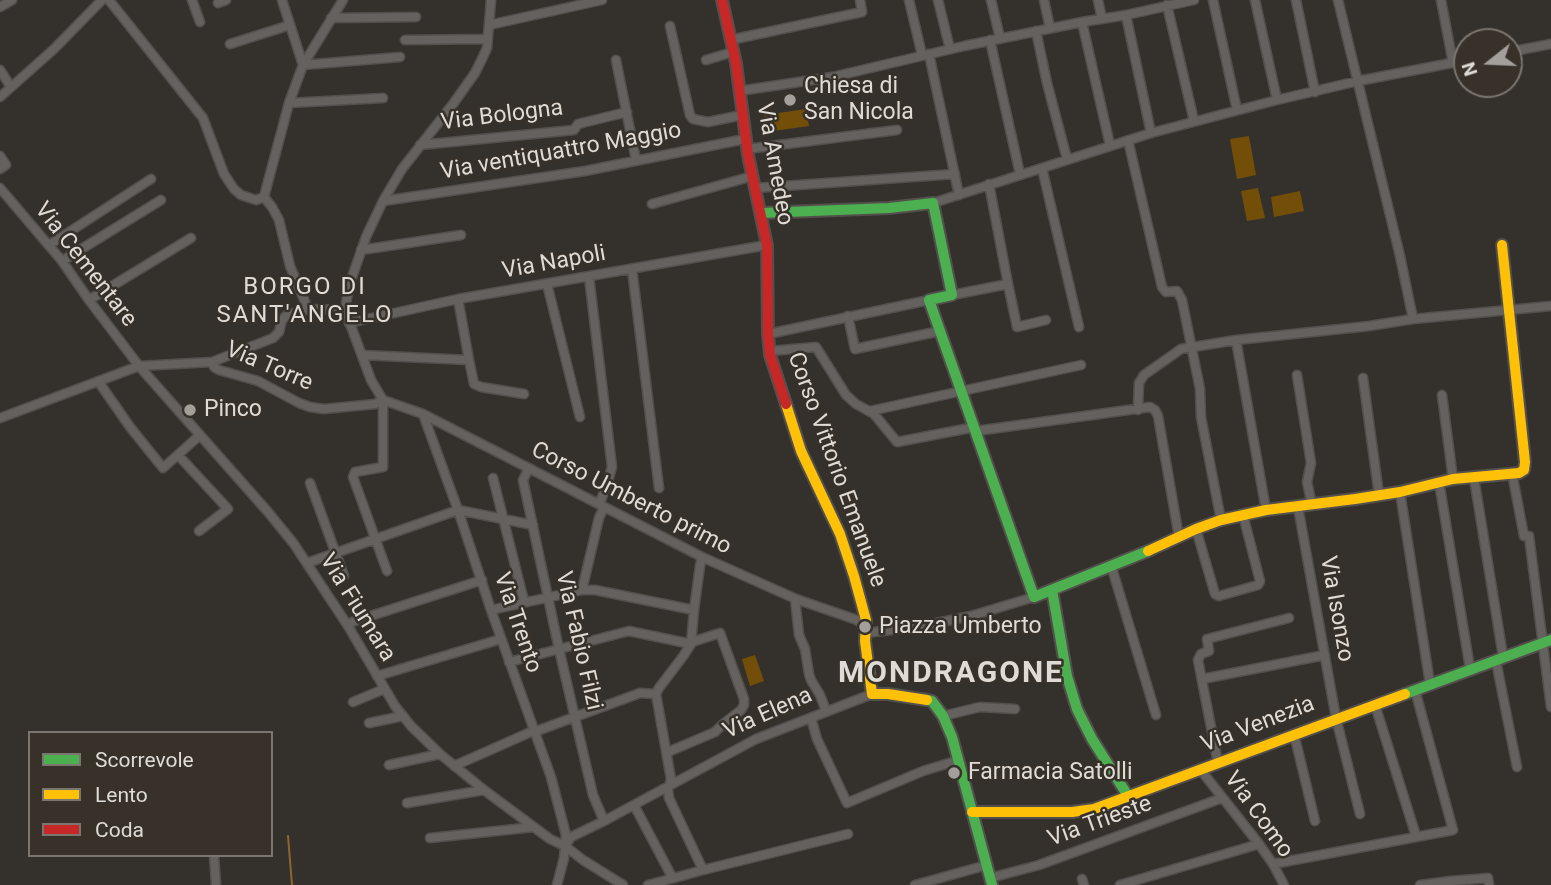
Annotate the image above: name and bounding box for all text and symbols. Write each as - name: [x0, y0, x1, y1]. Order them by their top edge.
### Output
- north arrow: [1453, 28, 1523, 98]
- text: N: [1456, 59, 1482, 79]
- place label: Chiesa di San Nicola: [804, 73, 914, 127]
- marker: Chiesa di San Nicola: [782, 92, 798, 108]
- street label: Via Bologna: [439, 95, 565, 137]
- street label: Via Amedeo: [750, 100, 798, 228]
- street label: Via ventiquattro Maggio: [438, 117, 684, 187]
- street label: Via Cementare: [28, 197, 142, 333]
- street label: Via Napoli: [500, 240, 608, 286]
- district label: BORGO DI SANT'ANGELO: [218, 274, 392, 330]
- street label: Via Torre: [221, 336, 317, 398]
- street label: Corso Vittorio Emanuele: [781, 349, 891, 591]
- place label: Pinco: [204, 396, 262, 424]
- marker: Pinco: [182, 402, 198, 418]
- street label: Corso Umberto primo: [526, 437, 736, 561]
- street label: Via Fiumara: [313, 549, 401, 667]
- street label: Via Isonzo: [1313, 554, 1359, 664]
- street label: Via Trento: [487, 569, 547, 677]
- street label: Via Fabio Filzi: [549, 569, 607, 713]
- place label: Piazza Umberto: [879, 613, 1042, 641]
- marker: Piazza Umberto: [857, 619, 873, 635]
- district label: MONDRAGONE: [839, 656, 1063, 692]
- street label: Via Elena: [719, 682, 817, 746]
- street label: Via Venezia: [1197, 691, 1319, 759]
- legend: [28, 731, 273, 857]
- text: Scorrevole: [95, 748, 194, 772]
- place label: Farmacia Satolli: [968, 759, 1133, 787]
- marker: Farmacia Satolli: [946, 765, 962, 781]
- street label: Via Como: [1217, 767, 1299, 863]
- text: Lento: [95, 783, 148, 807]
- street label: Via Trieste: [1044, 790, 1156, 854]
- text: Coda: [95, 818, 144, 842]

